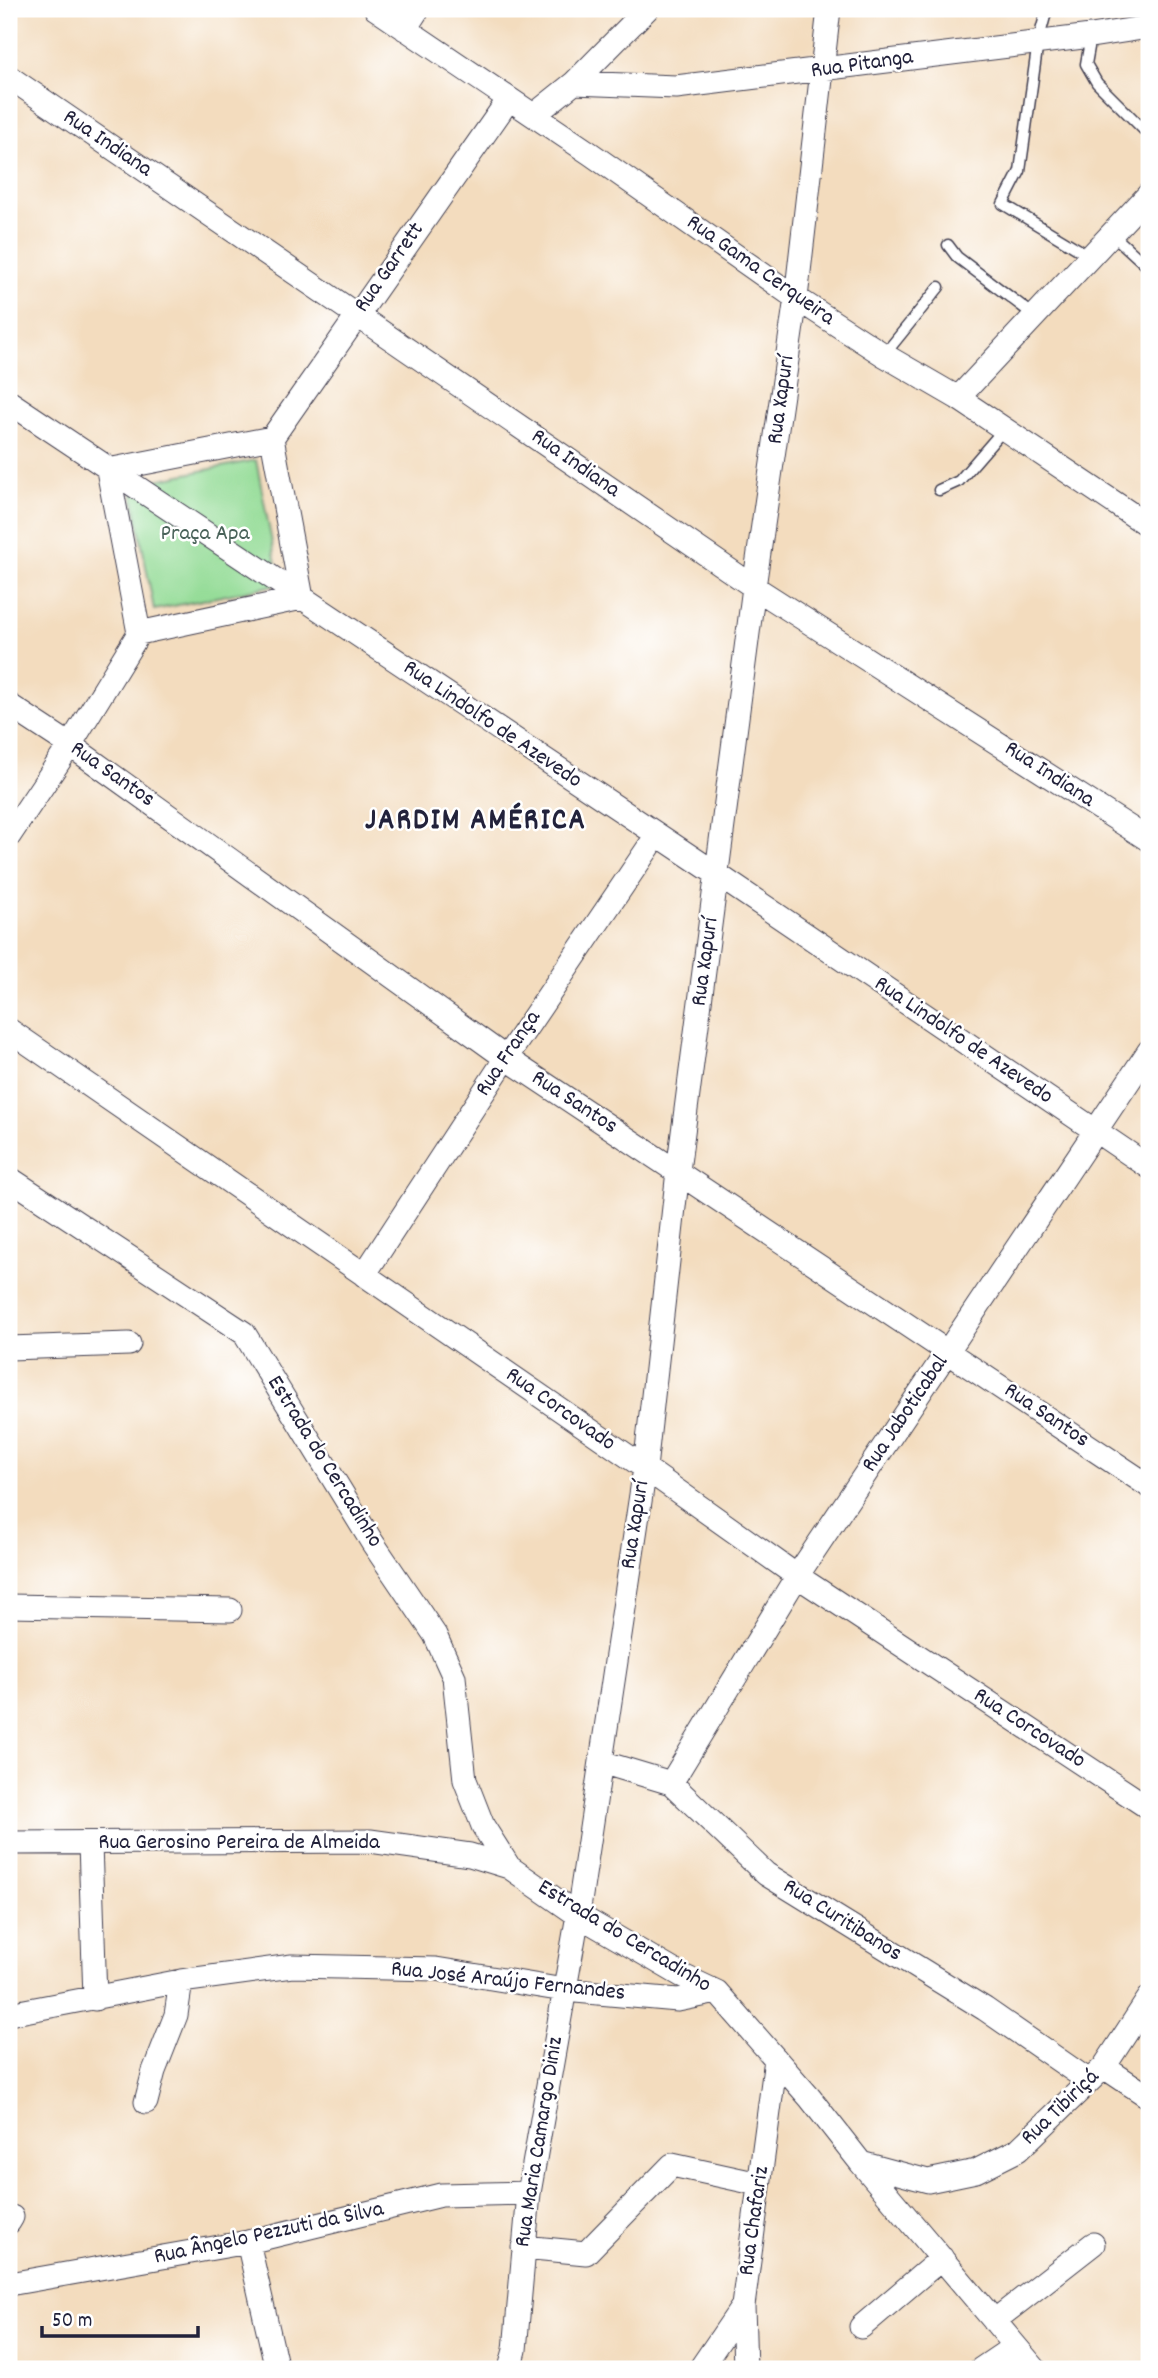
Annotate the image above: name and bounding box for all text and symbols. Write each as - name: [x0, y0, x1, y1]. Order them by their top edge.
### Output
- street label: Rua Pitanga: [809, 41, 916, 88]
- street label: Rua Indiana: [55, 102, 160, 187]
- street label: Rua Gama Cerqueira: [679, 207, 842, 335]
- street label: Rua Garrett: [347, 216, 433, 320]
- street label: Rua Xapurí: [759, 352, 805, 447]
- street label: Rua Indiana: [524, 421, 627, 507]
- park label: Praça Apa: [160, 518, 251, 551]
- street label: Rua Lindolfo de Azevedo: [396, 653, 588, 797]
- street label: Rua Indiana: [997, 733, 1102, 817]
- street label: Rua Santos: [63, 734, 161, 816]
- district label: JARDIM AMÉRICA: [365, 801, 587, 844]
- street label: Rua Xapurí: [683, 914, 729, 1009]
- street label: Rua Lindolfo de Azevedo: [867, 969, 1059, 1113]
- street label: Rua França: [468, 1003, 551, 1104]
- street label: Rua Santos: [524, 1063, 624, 1143]
- street label: Rua Jaboticabal: [854, 1348, 958, 1479]
- street label: Rua Corcovado: [498, 1360, 622, 1460]
- street label: Estrada do Cercadinho: [258, 1370, 390, 1554]
- street label: Rua Santos: [997, 1375, 1095, 1457]
- street label: Rua Xapurí: [613, 1477, 660, 1572]
- street label: Rua Corcovado: [966, 1680, 1092, 1778]
- street label: Rua Gerosino Pereira de Almeida: [98, 1827, 381, 1860]
- street label: Rua Curitibanos: [776, 1871, 908, 1971]
- street label: Estrada do Cercadinho: [531, 1872, 717, 2002]
- street label: Rua José Araújo Fernandes: [389, 1953, 627, 2011]
- street label: Rua Maria Camargo Diniz: [507, 2034, 573, 2250]
- street label: Rua Tibiriçá: [1014, 2062, 1108, 2154]
- street label: Rua Chafariz: [731, 2164, 779, 2278]
- street label: Rua Ângelo Pezzuti da Silva: [151, 2193, 388, 2274]
- scale bar: [42, 2294, 198, 2338]
- text: 50 m: [52, 2307, 92, 2337]

